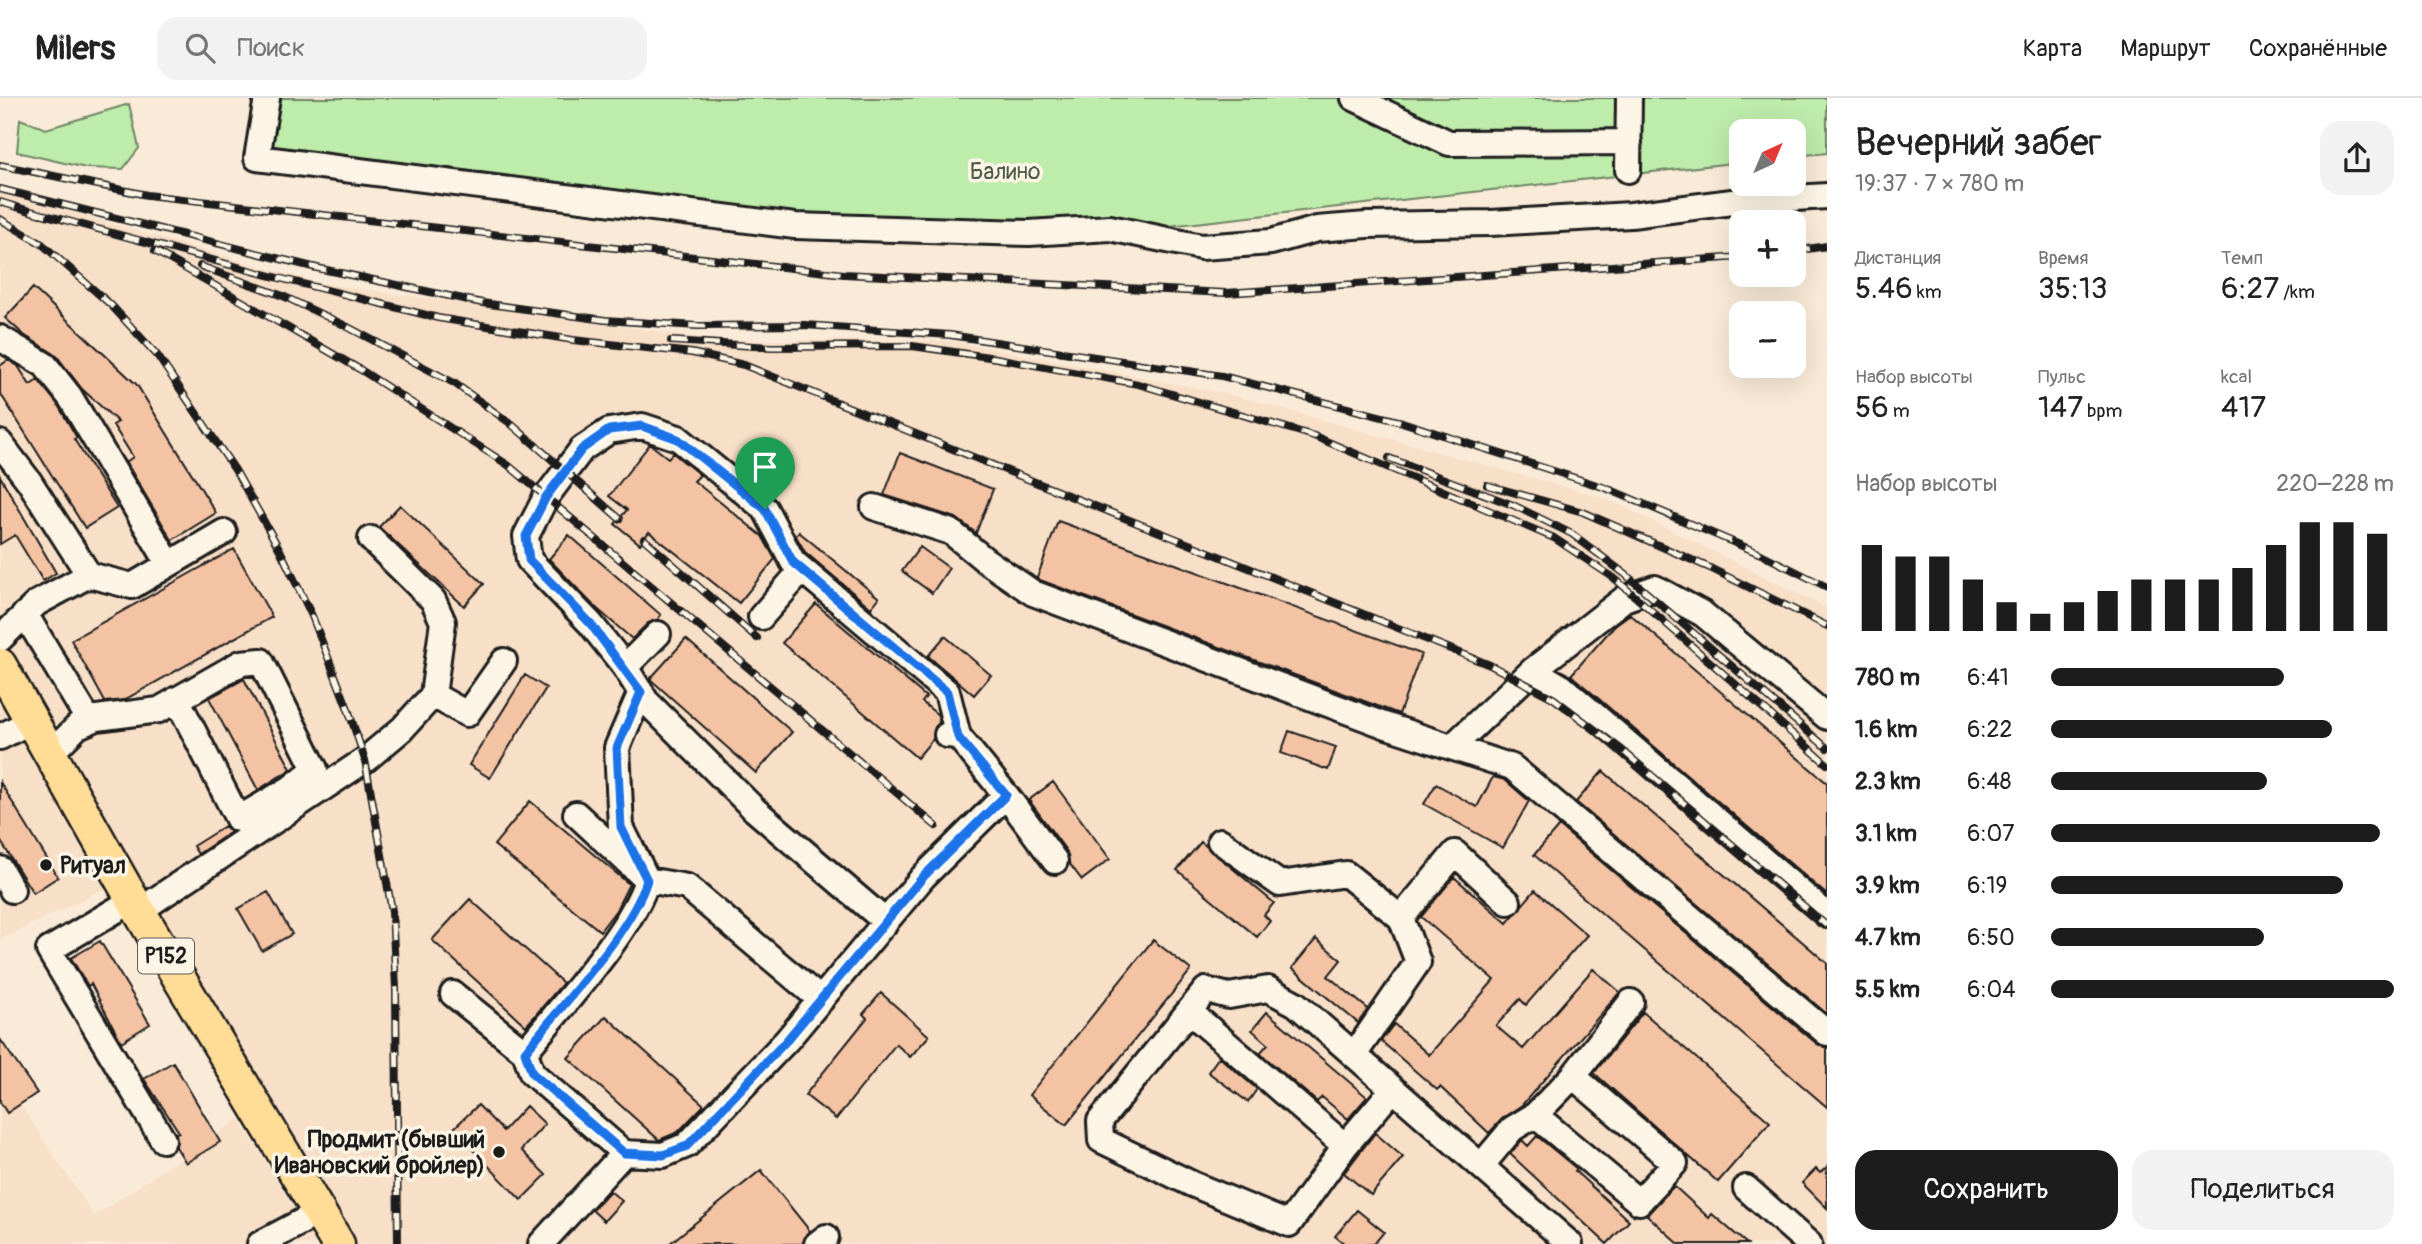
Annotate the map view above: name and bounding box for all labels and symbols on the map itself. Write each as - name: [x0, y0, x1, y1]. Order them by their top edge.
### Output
- north arrow: [1729, 119, 1806, 196]
- park label: Балино: [970, 157, 1040, 186]
- pin: [735, 437, 795, 509]
- place label: Ритуал: [60, 851, 126, 880]
- marker: Ритуал: [38, 857, 54, 873]
- road number: Р152: [138, 938, 194, 974]
- place label: Продмит (бывший Ивановский бройлер): [275, 1125, 485, 1180]
- marker: Продмит (бывший Ивановский бройлер): [491, 1144, 507, 1160]

